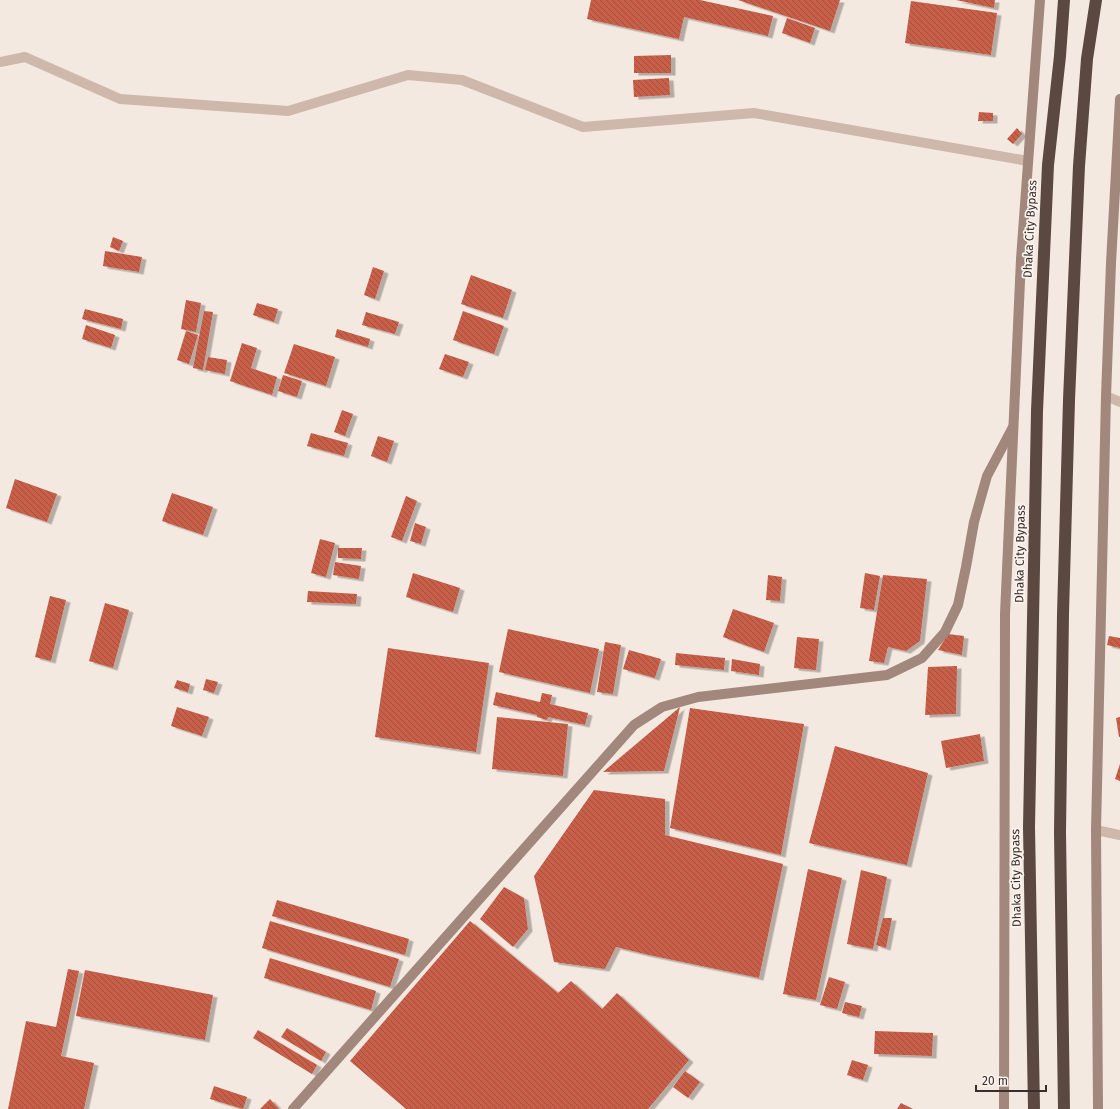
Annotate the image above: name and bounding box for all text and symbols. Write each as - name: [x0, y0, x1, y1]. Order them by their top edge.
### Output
- street label: Dhaka City Bypass: [1020, 179, 1040, 278]
- street label: Dhaka City Bypass: [1012, 504, 1028, 603]
- street label: Dhaka City Bypass: [1008, 828, 1024, 927]
- scale bar: [976, 1067, 1046, 1093]
- text: 20 m: [982, 1074, 1008, 1088]

